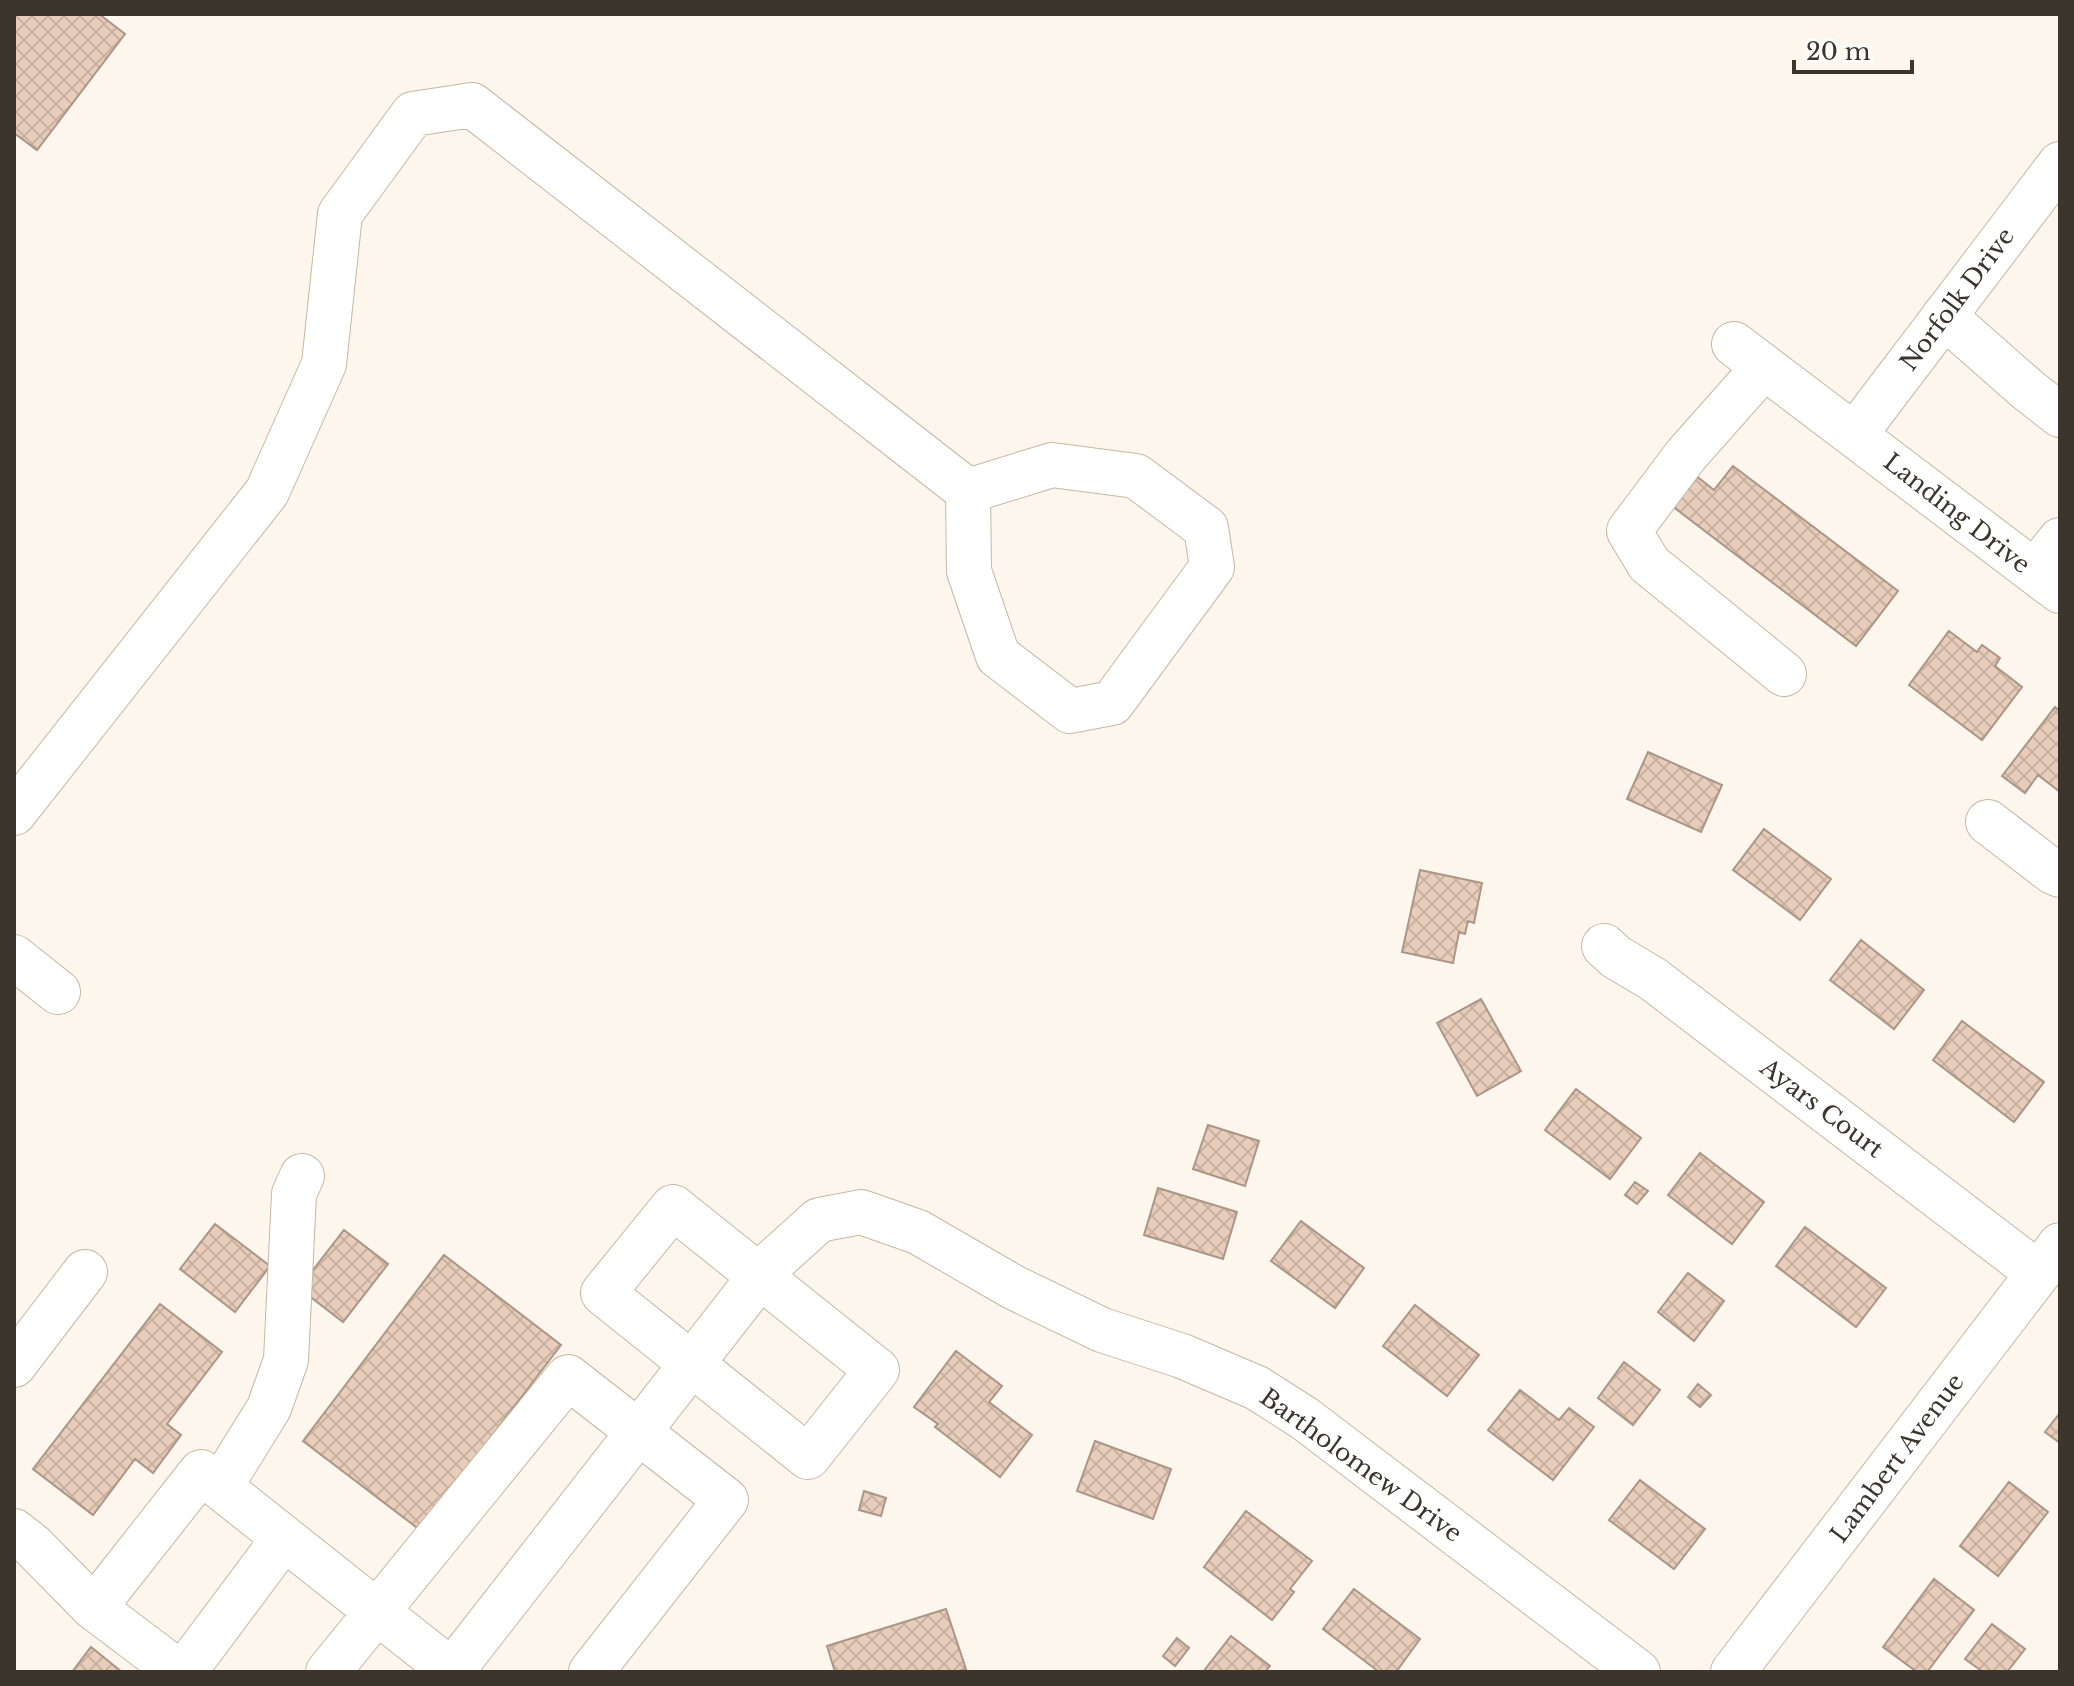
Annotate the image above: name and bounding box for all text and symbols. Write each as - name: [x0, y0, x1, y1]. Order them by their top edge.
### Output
- scale bar: [1794, 24, 1912, 74]
- text: 20 m: [1806, 37, 1871, 66]
- street label: Norfolk Drive: [1894, 222, 2020, 376]
- street label: Landing Drive: [1878, 447, 2036, 579]
- street label: Ayars Court: [1754, 1052, 1889, 1164]
- street label: Lambert Avenue: [1824, 1368, 1970, 1548]
- street label: Bartholomew Drive: [1254, 1382, 1468, 1548]

